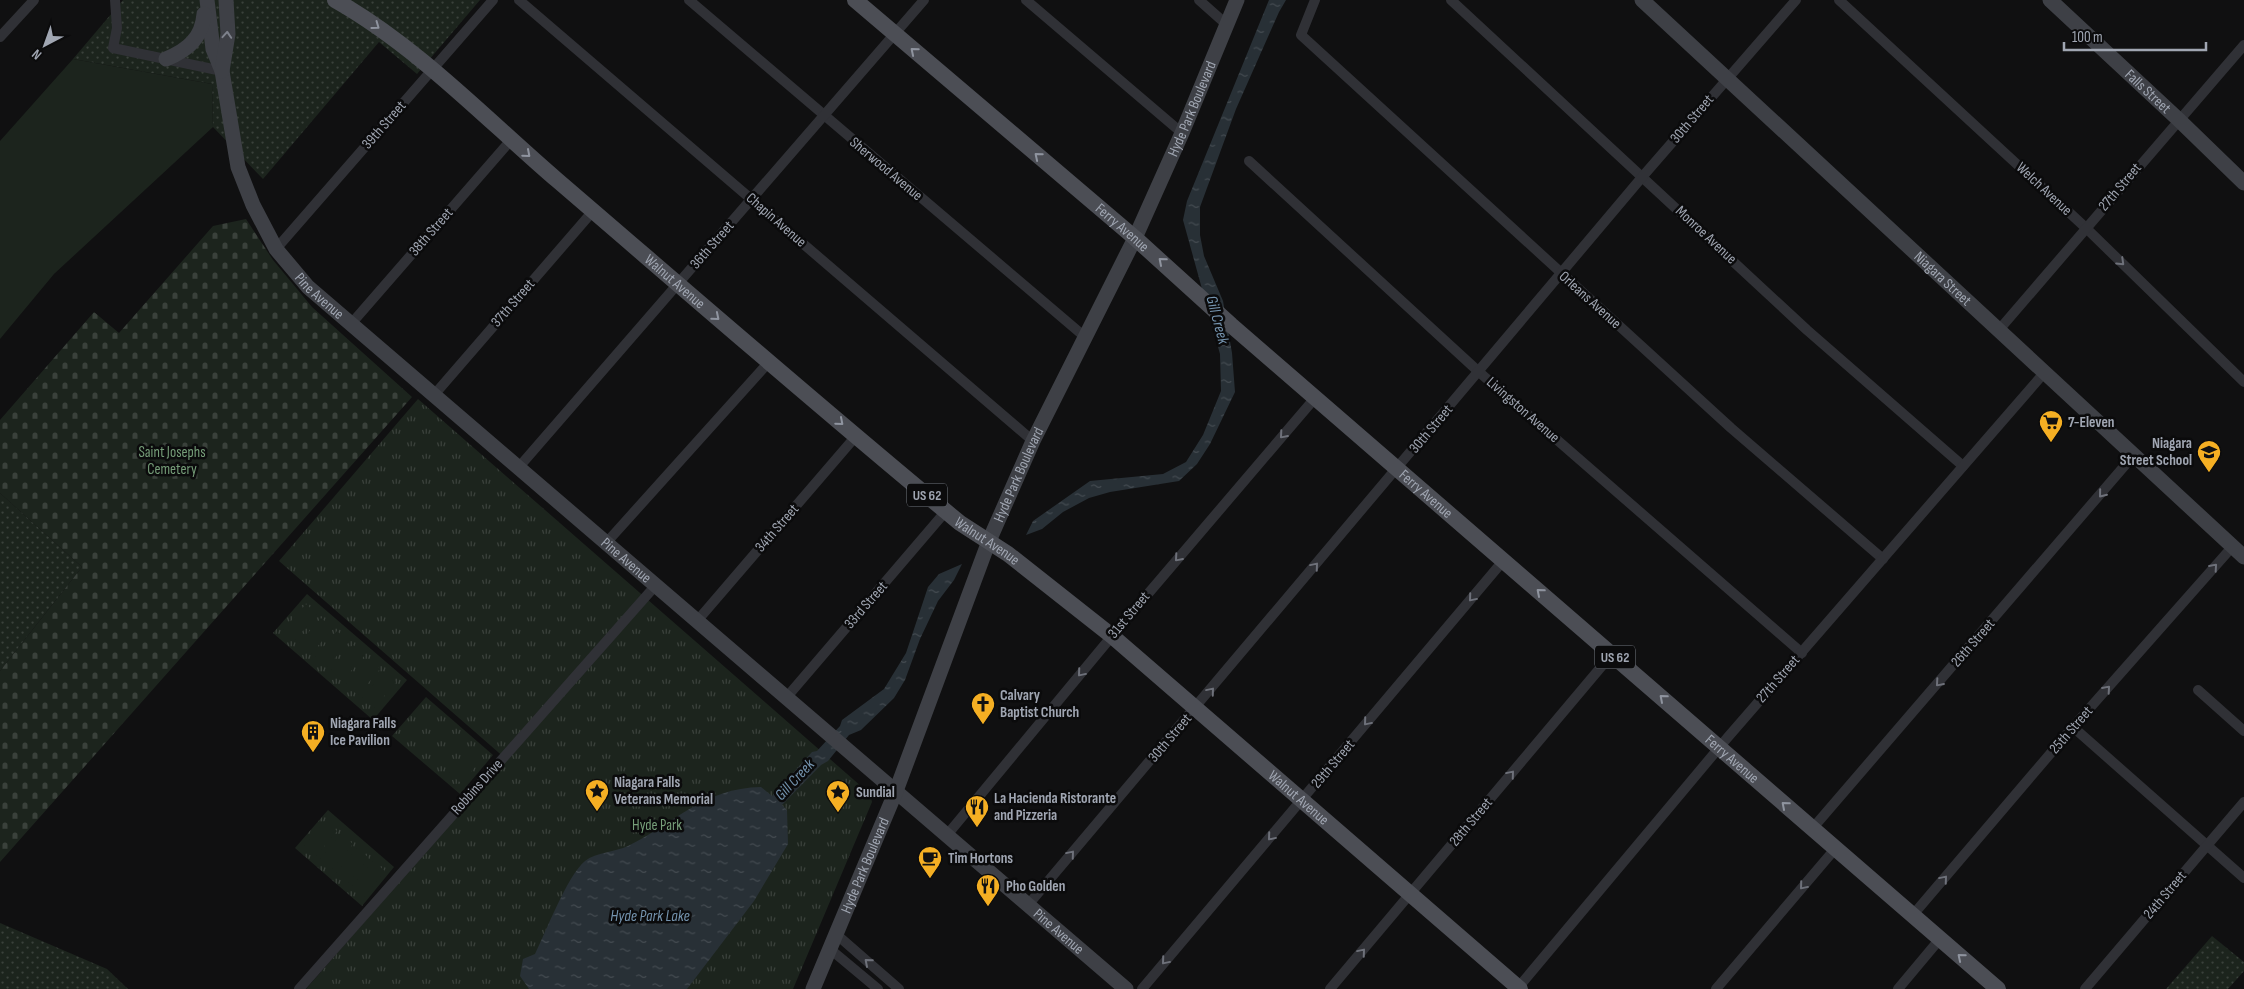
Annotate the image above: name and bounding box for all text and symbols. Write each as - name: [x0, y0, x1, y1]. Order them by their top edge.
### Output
- north arrow: [20, 20, 70, 70]
- one-way arrow: [370, 20, 380, 29]
- scale bar: [2064, 20, 2206, 52]
- text: 100 m: [2072, 28, 2103, 47]
- one-way arrow: [222, 31, 233, 39]
- text: N: [28, 46, 45, 63]
- one-way arrow: [911, 48, 920, 56]
- street label: Hyde Park Boulevard: [1163, 58, 1220, 160]
- street label: Falls Street: [2121, 65, 2175, 118]
- street label: 30th Street: [1666, 90, 1718, 147]
- street label: 39th Street: [358, 97, 410, 153]
- street label: Sherwood Avenue: [846, 133, 926, 205]
- one-way arrow: [521, 148, 530, 157]
- one-way arrow: [1035, 153, 1044, 161]
- street label: Welch Avenue: [2012, 158, 2076, 220]
- street label: 27th Street: [2094, 159, 2146, 215]
- street label: Chapin Avenue: [742, 189, 810, 251]
- street label: Ferry Avenue: [1091, 199, 1153, 256]
- street label: Monroe Avenue: [1671, 202, 1741, 268]
- street label: 38th Street: [405, 204, 457, 260]
- street label: 36th Street: [686, 217, 738, 273]
- street label: Niagara Street: [1910, 247, 1976, 310]
- street label: Walnut Avenue: [641, 250, 709, 313]
- one-way arrow: [2115, 256, 2124, 265]
- one-way arrow: [1158, 258, 1167, 267]
- street label: Orleans Avenue: [1555, 267, 1625, 333]
- street label: Pine Avenue: [290, 269, 348, 323]
- street label: 37th Street: [487, 275, 539, 331]
- water label: Gill Creek: [1201, 294, 1233, 347]
- one-way arrow: [711, 311, 720, 320]
- street label: Livingston Avenue: [1482, 373, 1564, 447]
- street label: 30th Street: [1405, 400, 1457, 457]
- supermarket icon: 7-Eleven: [2038, 409, 2064, 443]
- place label: 7-Eleven: [2068, 413, 2115, 432]
- one-way arrow: [834, 417, 843, 426]
- street label: Hyde Park Boulevard: [989, 424, 1048, 525]
- one-way arrow: [1280, 429, 1289, 438]
- place label: Niagara Street School: [2120, 434, 2192, 470]
- school or university icon: Niagara Street School: [2196, 439, 2222, 473]
- park label: Saint Josephs Cemetery: [138, 443, 206, 479]
- street label: Ferry Avenue: [1395, 465, 1457, 522]
- road number: US 62: [907, 484, 947, 506]
- one-way arrow: [2100, 488, 2108, 497]
- street label: 34th Street: [751, 500, 803, 556]
- street label: Walnut Avenue: [950, 513, 1024, 569]
- street label: Pine Avenue: [597, 533, 655, 587]
- one-way arrow: [1175, 553, 1184, 562]
- one-way arrow: [1310, 563, 1319, 572]
- one-way arrow: [2208, 564, 2217, 573]
- street label: 33rd Street: [840, 577, 892, 633]
- street label: 31st Street: [1104, 587, 1154, 642]
- one-way arrow: [1536, 589, 1545, 598]
- one-way arrow: [1469, 592, 1478, 601]
- street label: 26th Street: [1947, 615, 1999, 671]
- road number: US 62: [1595, 646, 1635, 669]
- street label: 27th Street: [1752, 651, 1804, 707]
- one-way arrow: [1078, 667, 1086, 676]
- one-way arrow: [1936, 677, 1944, 686]
- place label: Calvary Baptist Church: [1000, 686, 1079, 722]
- one-way arrow: [2101, 686, 2110, 695]
- one-way arrow: [1205, 687, 1214, 696]
- church icon: Calvary Baptist Church: [970, 691, 996, 725]
- one-way arrow: [1659, 695, 1668, 704]
- street label: 25th Street: [2045, 702, 2097, 758]
- street label: 30th Street: [1144, 709, 1196, 766]
- place label: Niagara Falls Ice Pavilion: [330, 714, 396, 750]
- one-way arrow: [1364, 717, 1373, 726]
- building icon: Niagara Falls Ice Pavilion: [300, 719, 326, 753]
- street label: Ferry Avenue: [1701, 730, 1763, 787]
- street label: 29th Street: [1307, 735, 1359, 792]
- street label: Robbins Drive: [447, 755, 507, 819]
- water label: Gill Creek: [771, 755, 819, 805]
- street label: Walnut Avenue: [1264, 766, 1333, 829]
- one-way arrow: [1506, 770, 1515, 779]
- place label: Niagara Falls Veterans Memorial: [614, 773, 713, 809]
- place icon: Niagara Falls Veterans Memorial: [584, 778, 610, 812]
- place icon: Sundial: [825, 779, 851, 813]
- place label: Sundial: [856, 783, 895, 802]
- place label: La Hacienda Ristorante and Pizzeria: [994, 789, 1116, 825]
- street label: 28th Street: [1445, 793, 1497, 850]
- restaurant icon: La Hacienda Ristorante and Pizzeria: [964, 794, 990, 828]
- one-way arrow: [1782, 803, 1791, 811]
- street label: Hyde Park Boulevard: [836, 815, 893, 916]
- park label: Hyde Park: [632, 816, 682, 835]
- one-way arrow: [1268, 831, 1276, 840]
- cafe icon: Tim Hortons: [917, 845, 943, 879]
- place label: Tim Hortons: [948, 849, 1013, 868]
- one-way arrow: [1065, 851, 1074, 860]
- street label: 24th Street: [2139, 867, 2191, 923]
- restaurant icon: Pho Golden: [975, 873, 1001, 907]
- one-way arrow: [1938, 876, 1946, 885]
- place label: Pho Golden: [1006, 877, 1065, 896]
- one-way arrow: [1801, 880, 1809, 889]
- street label: Pine Avenue: [1030, 904, 1088, 958]
- water label: Hyde Park Lake: [610, 907, 690, 926]
- one-way arrow: [1356, 948, 1365, 957]
- one-way arrow: [1957, 954, 1966, 963]
- one-way arrow: [1163, 955, 1171, 964]
- one-way arrow: [864, 958, 873, 967]

